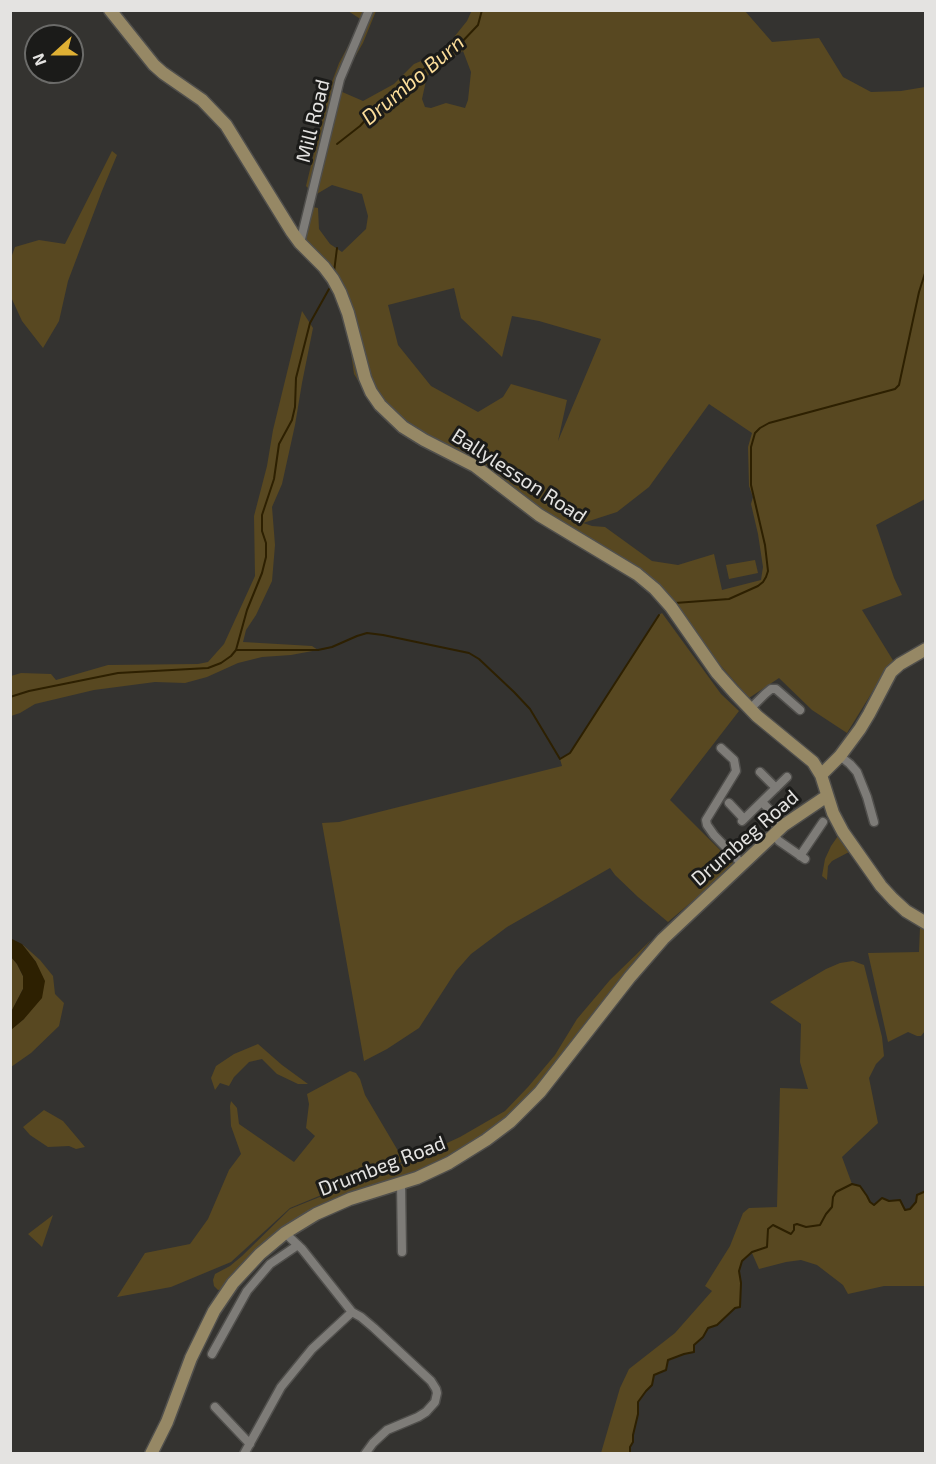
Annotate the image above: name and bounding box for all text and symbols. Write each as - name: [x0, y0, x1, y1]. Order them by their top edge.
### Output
- north arrow: [24, 24, 84, 84]
- water label: Drumbo Burn: [356, 30, 470, 130]
- text: N: [28, 51, 50, 69]
- street label: Mill Road: [291, 77, 335, 165]
- street label: Ballylesson Road: [447, 423, 591, 529]
- street label: Drumbeg Road: [687, 785, 803, 891]
- street label: Drumbeg Road: [315, 1131, 449, 1201]

